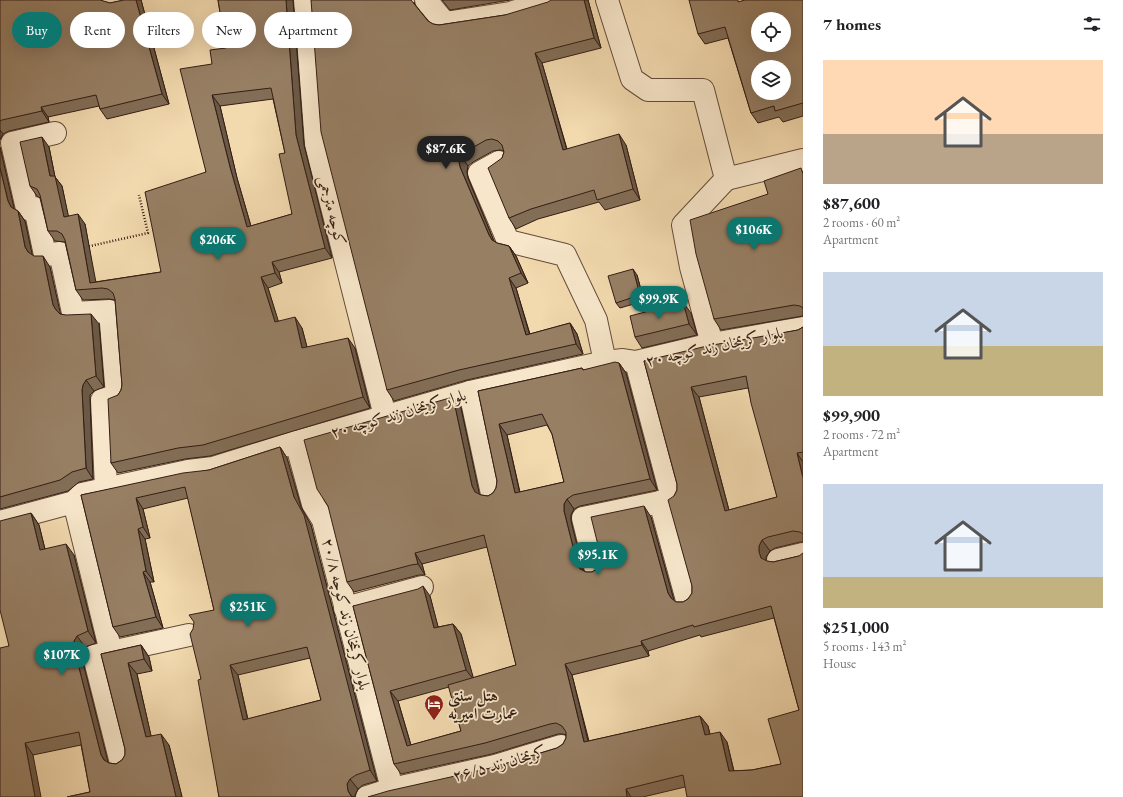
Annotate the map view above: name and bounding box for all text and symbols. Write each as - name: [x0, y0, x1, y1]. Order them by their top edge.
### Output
- chip: Buy: [12, 12, 62, 48]
- chip: Rent: [70, 12, 125, 48]
- chip: Filters: [133, 12, 194, 48]
- chip: New: [202, 12, 256, 48]
- chip: Apartment: [264, 12, 352, 48]
- map controls: [751, 12, 791, 100]
- button: locate: [751, 12, 791, 52]
- text: 7 homes: [823, 13, 881, 35]
- icon: filters: [1081, 13, 1103, 35]
- button: layers: [751, 60, 791, 100]
- icon: home: [927, 86, 999, 158]
- pin: $87.6K: [413, 136, 479, 170]
- text: $87.6K: [426, 140, 466, 157]
- street label: کوچه مترجمی: [313, 173, 351, 247]
- text: $87,600: [823, 192, 880, 214]
- text: 2 rooms · 60 m²: [823, 214, 900, 231]
- pin: $106K: [726, 217, 782, 251]
- text: $106K: [736, 221, 772, 238]
- pin: $206K: [190, 227, 246, 261]
- text: $206K: [200, 231, 236, 248]
- text: Apartment: [823, 231, 878, 248]
- pin: $99.9K: [626, 286, 692, 320]
- text: $99.9K: [639, 290, 679, 307]
- icon: home: [927, 298, 999, 370]
- street label: بلوار کریمخان زند کوچه ۲۰: [643, 322, 785, 372]
- street label: بلوار کریمخان زند کوچه ۲۰: [328, 384, 469, 444]
- text: $99,900: [823, 404, 880, 426]
- text: 2 rooms · 72 m²: [823, 426, 900, 443]
- text: Apartment: [823, 443, 878, 460]
- icon: home: [927, 510, 999, 582]
- street label: بلوار کریمخان زند کوچه ۲۰/۸: [316, 536, 376, 693]
- pin: $95.1K: [565, 542, 631, 576]
- text: $95.1K: [578, 546, 618, 563]
- pin: $251K: [220, 594, 276, 628]
- text: $251K: [230, 598, 266, 615]
- text: $251,000: [823, 616, 889, 638]
- text: 5 rooms · 143 m²: [823, 638, 907, 655]
- pin: $107K: [34, 642, 90, 676]
- text: $107K: [44, 646, 80, 663]
- text: House: [823, 655, 856, 672]
- place label: هتل سنتی عمارت امیریه: [448, 685, 518, 724]
- hotel icon: هتل سنتی عمارت امیریه: [423, 693, 445, 721]
- street label: کریمخان زند ۲۶/۵: [450, 741, 548, 786]

